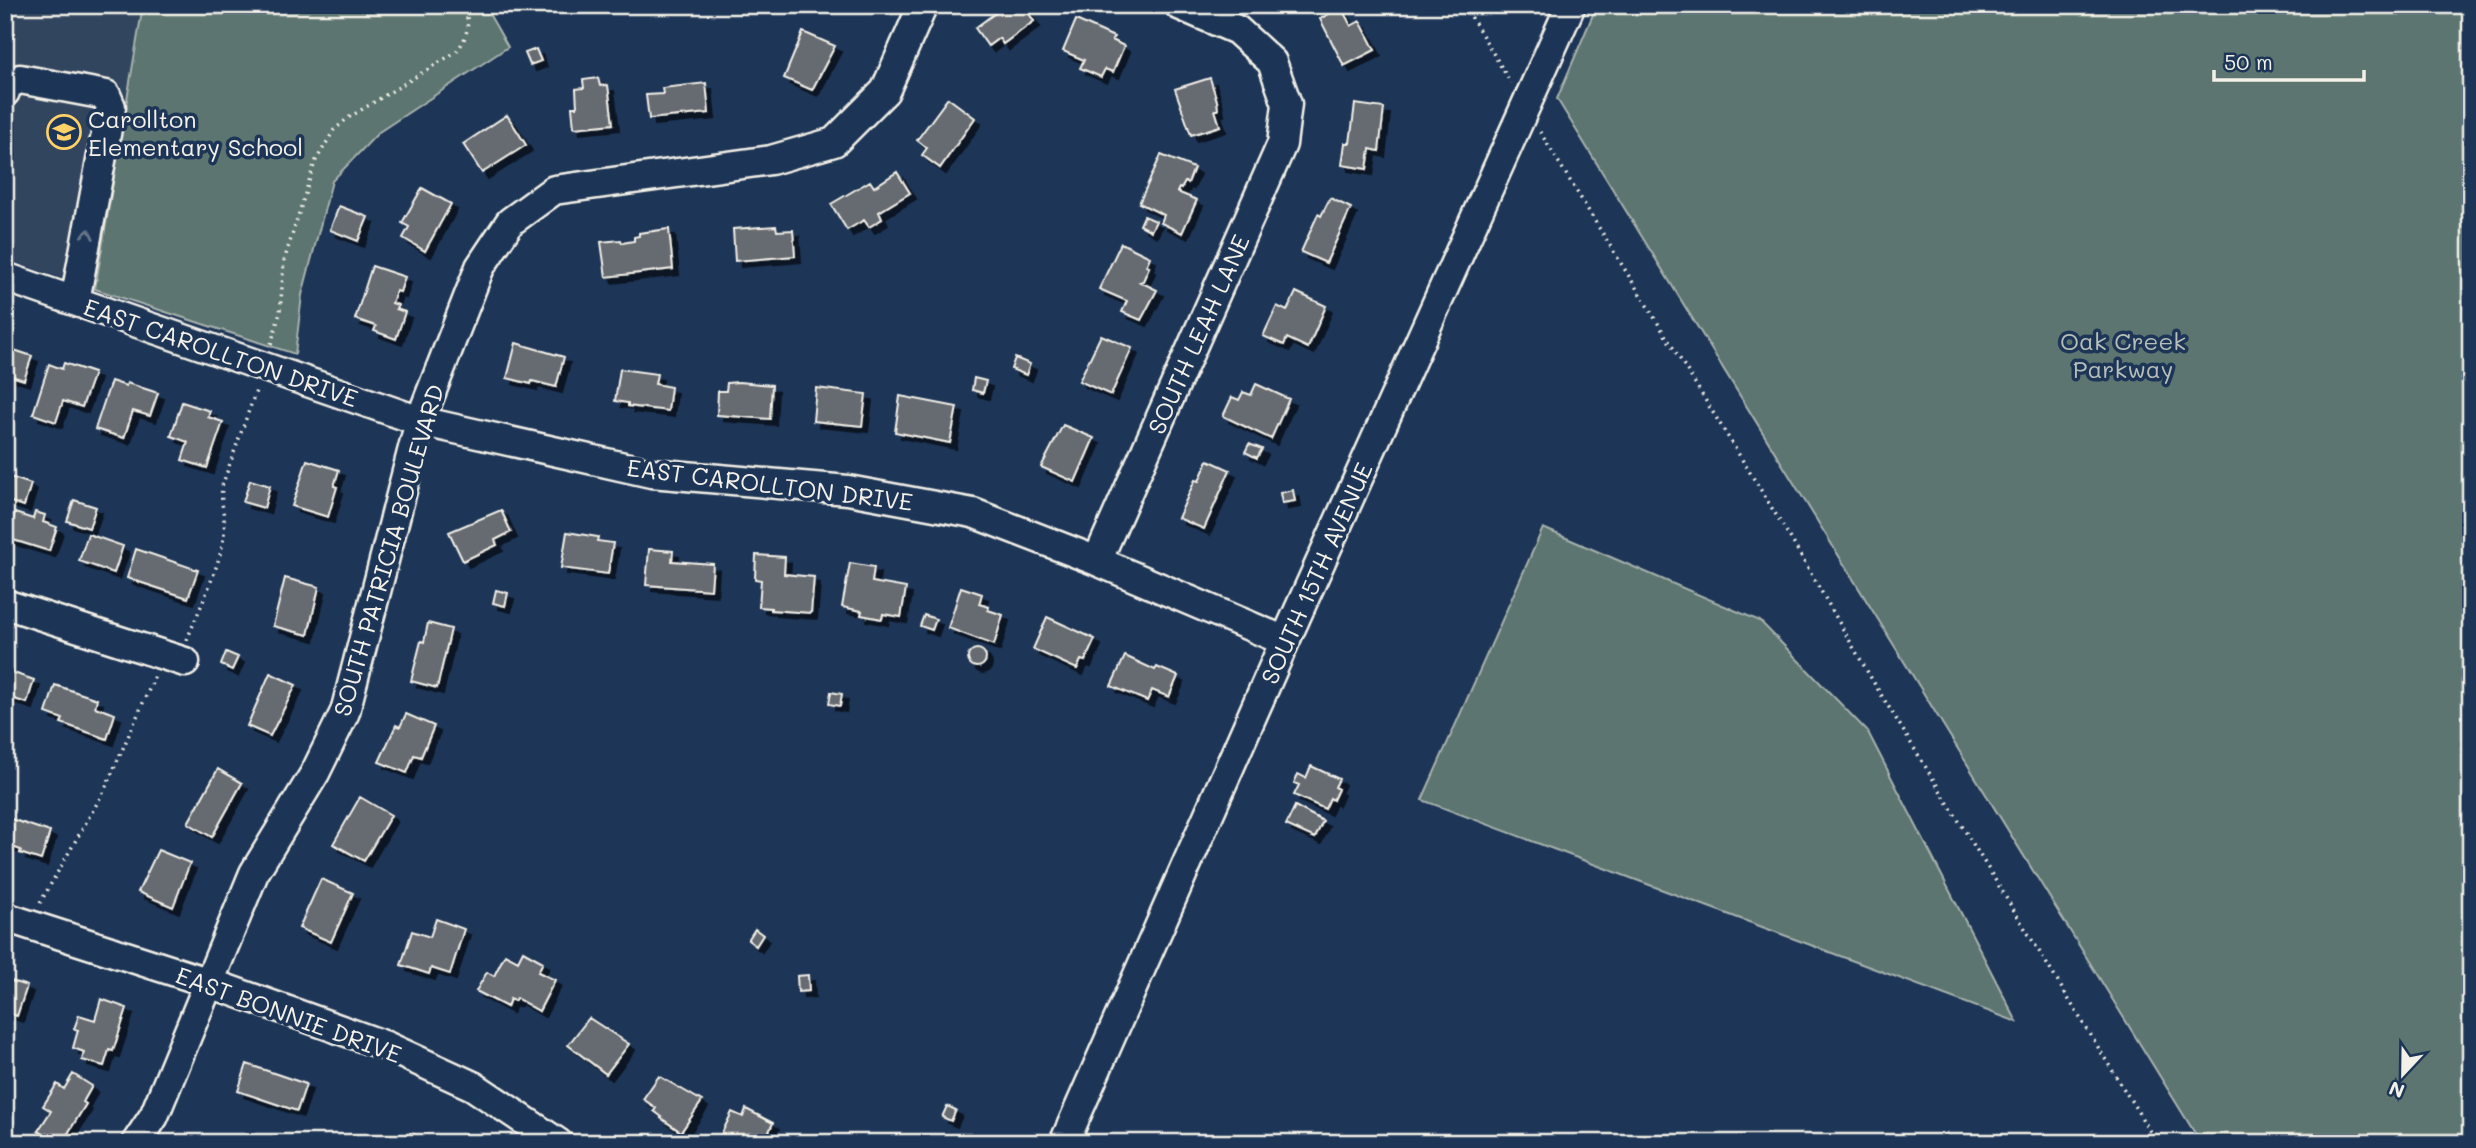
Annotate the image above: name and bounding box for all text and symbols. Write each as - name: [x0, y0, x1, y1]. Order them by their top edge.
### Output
- scale bar: [2214, 38, 2364, 82]
- text: 50 m: [2224, 48, 2273, 75]
- place label: Carollton Elementary School: [88, 103, 303, 162]
- school or university icon: Carollton Elementary School: [45, 113, 83, 151]
- one-way arrow: [80, 228, 95, 240]
- street label: SOUTH LEAH LANE: [1140, 229, 1256, 439]
- street label: EAST CAROLLTON DRIVE: [80, 291, 362, 413]
- park label: Oak Creek Parkway: [2060, 325, 2186, 384]
- street label: SOUTH PATRICIA BOULEVARD: [326, 380, 450, 720]
- street label: EAST CAROLLTON DRIVE: [625, 451, 915, 517]
- street label: SOUTH 15TH AVENUE: [1253, 457, 1379, 689]
- street label: EAST BONNIE DRIVE: [172, 959, 406, 1069]
- north arrow: [2368, 1040, 2438, 1110]
- text: N: [2385, 1076, 2408, 1105]

